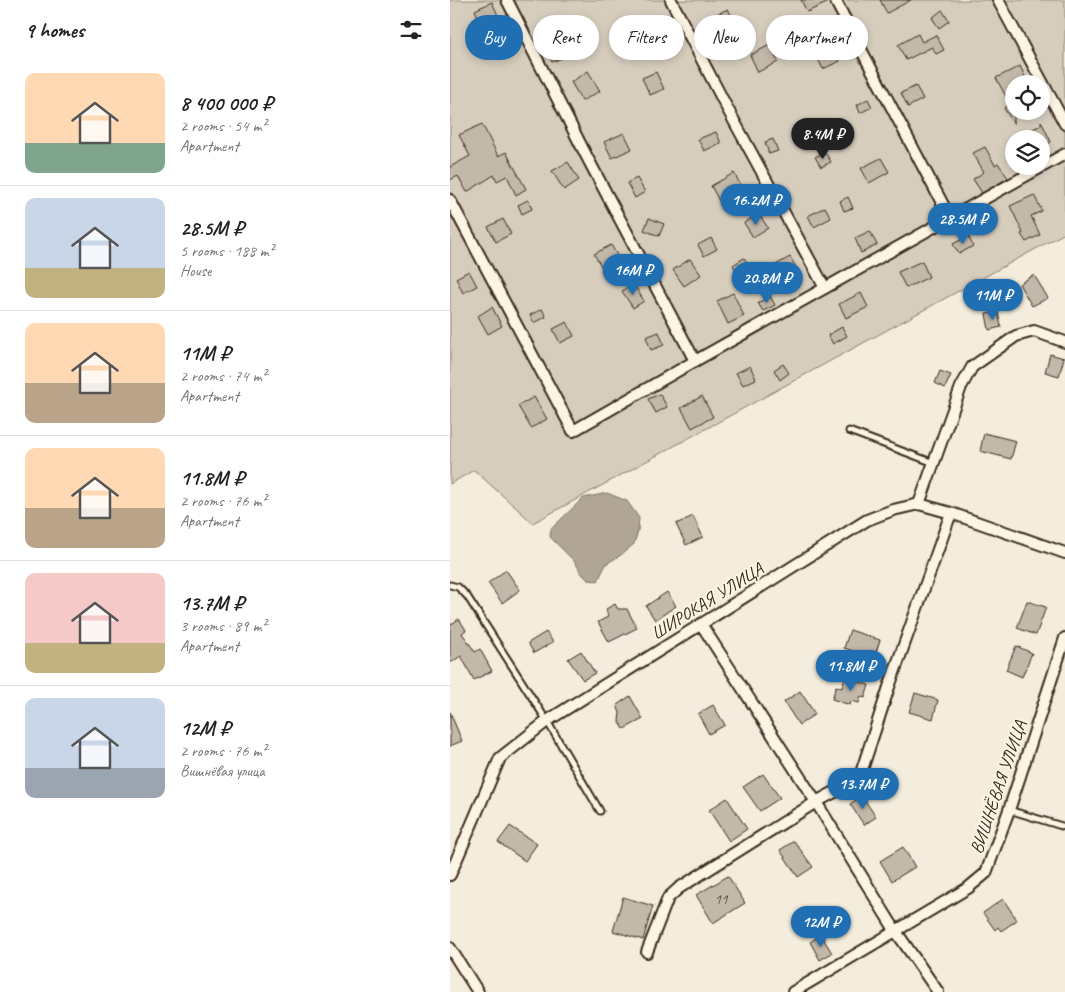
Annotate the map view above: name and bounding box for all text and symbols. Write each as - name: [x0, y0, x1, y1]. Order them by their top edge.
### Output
- chip: Buy: [465, 15, 523, 60]
- chip: Rent: [533, 15, 599, 60]
- chip: Filters: [609, 15, 684, 60]
- chip: New: [694, 15, 756, 60]
- chip: Apartment: [766, 15, 868, 60]
- icon: filters: [397, 16, 425, 44]
- text: 9 homes: [25, 17, 84, 43]
- map controls: [1005, 75, 1050, 175]
- button: locate: [1005, 75, 1050, 120]
- text: 8 400 000 ₽: [180, 90, 272, 116]
- icon: home: [65, 93, 125, 153]
- text: 2 rooms · 54 m²: [180, 116, 266, 136]
- pin: 8.4M ₽: [782, 118, 864, 160]
- text: 8.4M ₽: [802, 124, 844, 144]
- button: layers: [1005, 130, 1050, 175]
- text: Apartment: [180, 136, 239, 156]
- pin: 16.2M ₽: [710, 184, 802, 226]
- text: 16.2M ₽: [732, 190, 780, 210]
- pin: 28.5M ₽: [917, 202, 1009, 245]
- text: 28.5M ₽: [939, 209, 987, 229]
- text: 28.5M ₽: [180, 215, 243, 241]
- icon: home: [65, 218, 125, 278]
- text: 5 rooms · 188 m²: [180, 241, 274, 261]
- pin: 16M ₽: [598, 254, 668, 296]
- text: 16M ₽: [614, 260, 652, 280]
- text: House: [180, 261, 211, 281]
- pin: 20.8M ₽: [721, 262, 813, 304]
- text: 20.8M ₽: [743, 268, 791, 288]
- pin: 11M ₽: [958, 278, 1028, 321]
- text: 11M ₽: [974, 285, 1012, 305]
- text: 11M ₽: [180, 340, 230, 366]
- icon: home: [65, 343, 125, 403]
- text: 2 rooms · 74 m²: [180, 366, 266, 386]
- text: Apartment: [180, 386, 239, 406]
- text: 11.8M ₽: [180, 465, 244, 491]
- icon: home: [65, 468, 125, 528]
- text: 2 rooms · 76 m²: [180, 491, 266, 511]
- text: Apartment: [180, 511, 239, 531]
- street label: ШИРОКАЯ УЛИЦА: [647, 557, 768, 644]
- text: 13.7M ₽: [180, 590, 244, 616]
- icon: home: [65, 593, 125, 653]
- text: 3 rooms · 89 m²: [180, 616, 266, 636]
- text: Apartment: [180, 636, 239, 656]
- pin: 11.8M ₽: [805, 650, 897, 692]
- text: 11.8M ₽: [827, 656, 875, 676]
- text: 12M ₽: [180, 715, 230, 741]
- street label: ВИШНЁВАЯ УЛИЦА: [965, 717, 1031, 856]
- icon: home: [65, 718, 125, 778]
- text: 2 rooms · 76 m²: [180, 741, 266, 761]
- text: Вишнёвая улица: [180, 761, 265, 781]
- pin: 13.7M ₽: [817, 768, 909, 810]
- text: 13.7M ₽: [839, 774, 887, 794]
- house number: 11: [714, 890, 729, 909]
- pin: 12M ₽: [786, 906, 856, 948]
- text: 12M ₽: [802, 912, 840, 932]

